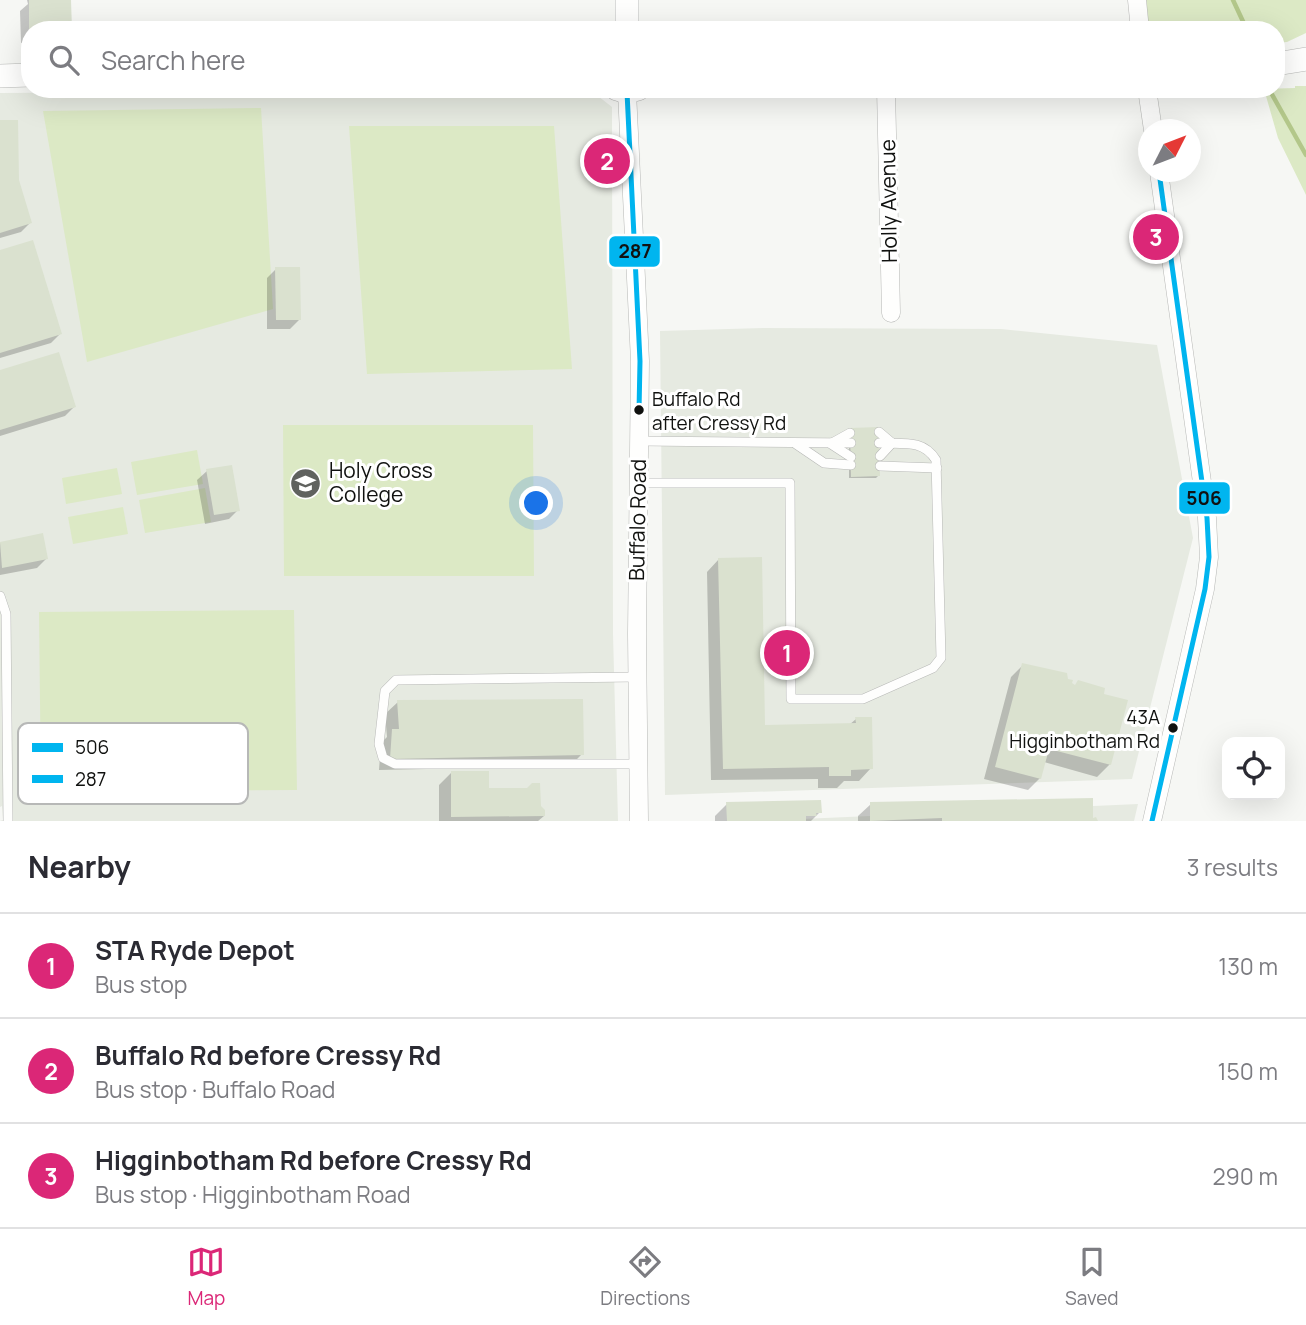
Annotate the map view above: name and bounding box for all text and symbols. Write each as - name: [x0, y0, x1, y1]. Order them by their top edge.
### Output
- search box: [21, 21, 1285, 98]
- icon: search: [45, 41, 83, 79]
- text: Search here: [101, 42, 246, 78]
- north arrow: [1138, 119, 1201, 182]
- pin: 2: [584, 135, 630, 187]
- street label: Holly Avenue: [873, 139, 903, 263]
- pin: 3: [1133, 211, 1179, 263]
- line badge: 287: [608, 235, 661, 268]
- text: 287: [618, 238, 652, 264]
- place label: Buffalo Rd after Cressy Rd: [652, 386, 786, 436]
- marker: Buffalo Rd after Cressy Rd: [632, 403, 646, 417]
- place label: Holy Cross College: [329, 456, 433, 508]
- street label: Buffalo Road: [622, 459, 652, 581]
- school or university icon: Holy Cross College: [289, 466, 323, 500]
- line badge: 506: [1178, 481, 1231, 515]
- text: 506: [1186, 485, 1222, 511]
- your location: [519, 486, 553, 520]
- pin: 1: [764, 627, 810, 679]
- place label: 43A Higginbotham Rd: [1009, 704, 1160, 754]
- marker: 43A Higginbotham Rd: [1166, 721, 1180, 735]
- legend: [18, 723, 248, 804]
- text: 506: [75, 734, 109, 760]
- map controls: [1222, 737, 1285, 800]
- button: locate: [1222, 737, 1285, 800]
- text: 287: [75, 766, 106, 792]
- text: Nearby: [28, 846, 131, 887]
- text: 3 results: [1187, 851, 1278, 883]
- text: STA Ryde Depot: [95, 932, 295, 968]
- text: 1: [46, 950, 56, 982]
- text: 130 m: [1218, 950, 1278, 982]
- text: Bus stop: [95, 968, 187, 1000]
- text: Buffalo Rd before Cressy Rd: [95, 1037, 441, 1073]
- text: 2: [44, 1055, 58, 1087]
- text: 150 m: [1218, 1055, 1278, 1087]
- text: Bus stop · Buffalo Road: [95, 1073, 335, 1105]
- text: Higginbotham Rd before Cressy Rd: [95, 1142, 532, 1178]
- text: 3: [44, 1160, 58, 1192]
- text: 290 m: [1212, 1160, 1278, 1192]
- text: Bus stop · Higginbotham Road: [95, 1178, 411, 1210]
- tab: Map: [187, 1243, 225, 1311]
- tab: Directions: [600, 1243, 690, 1311]
- tab: Saved: [1065, 1243, 1119, 1311]

